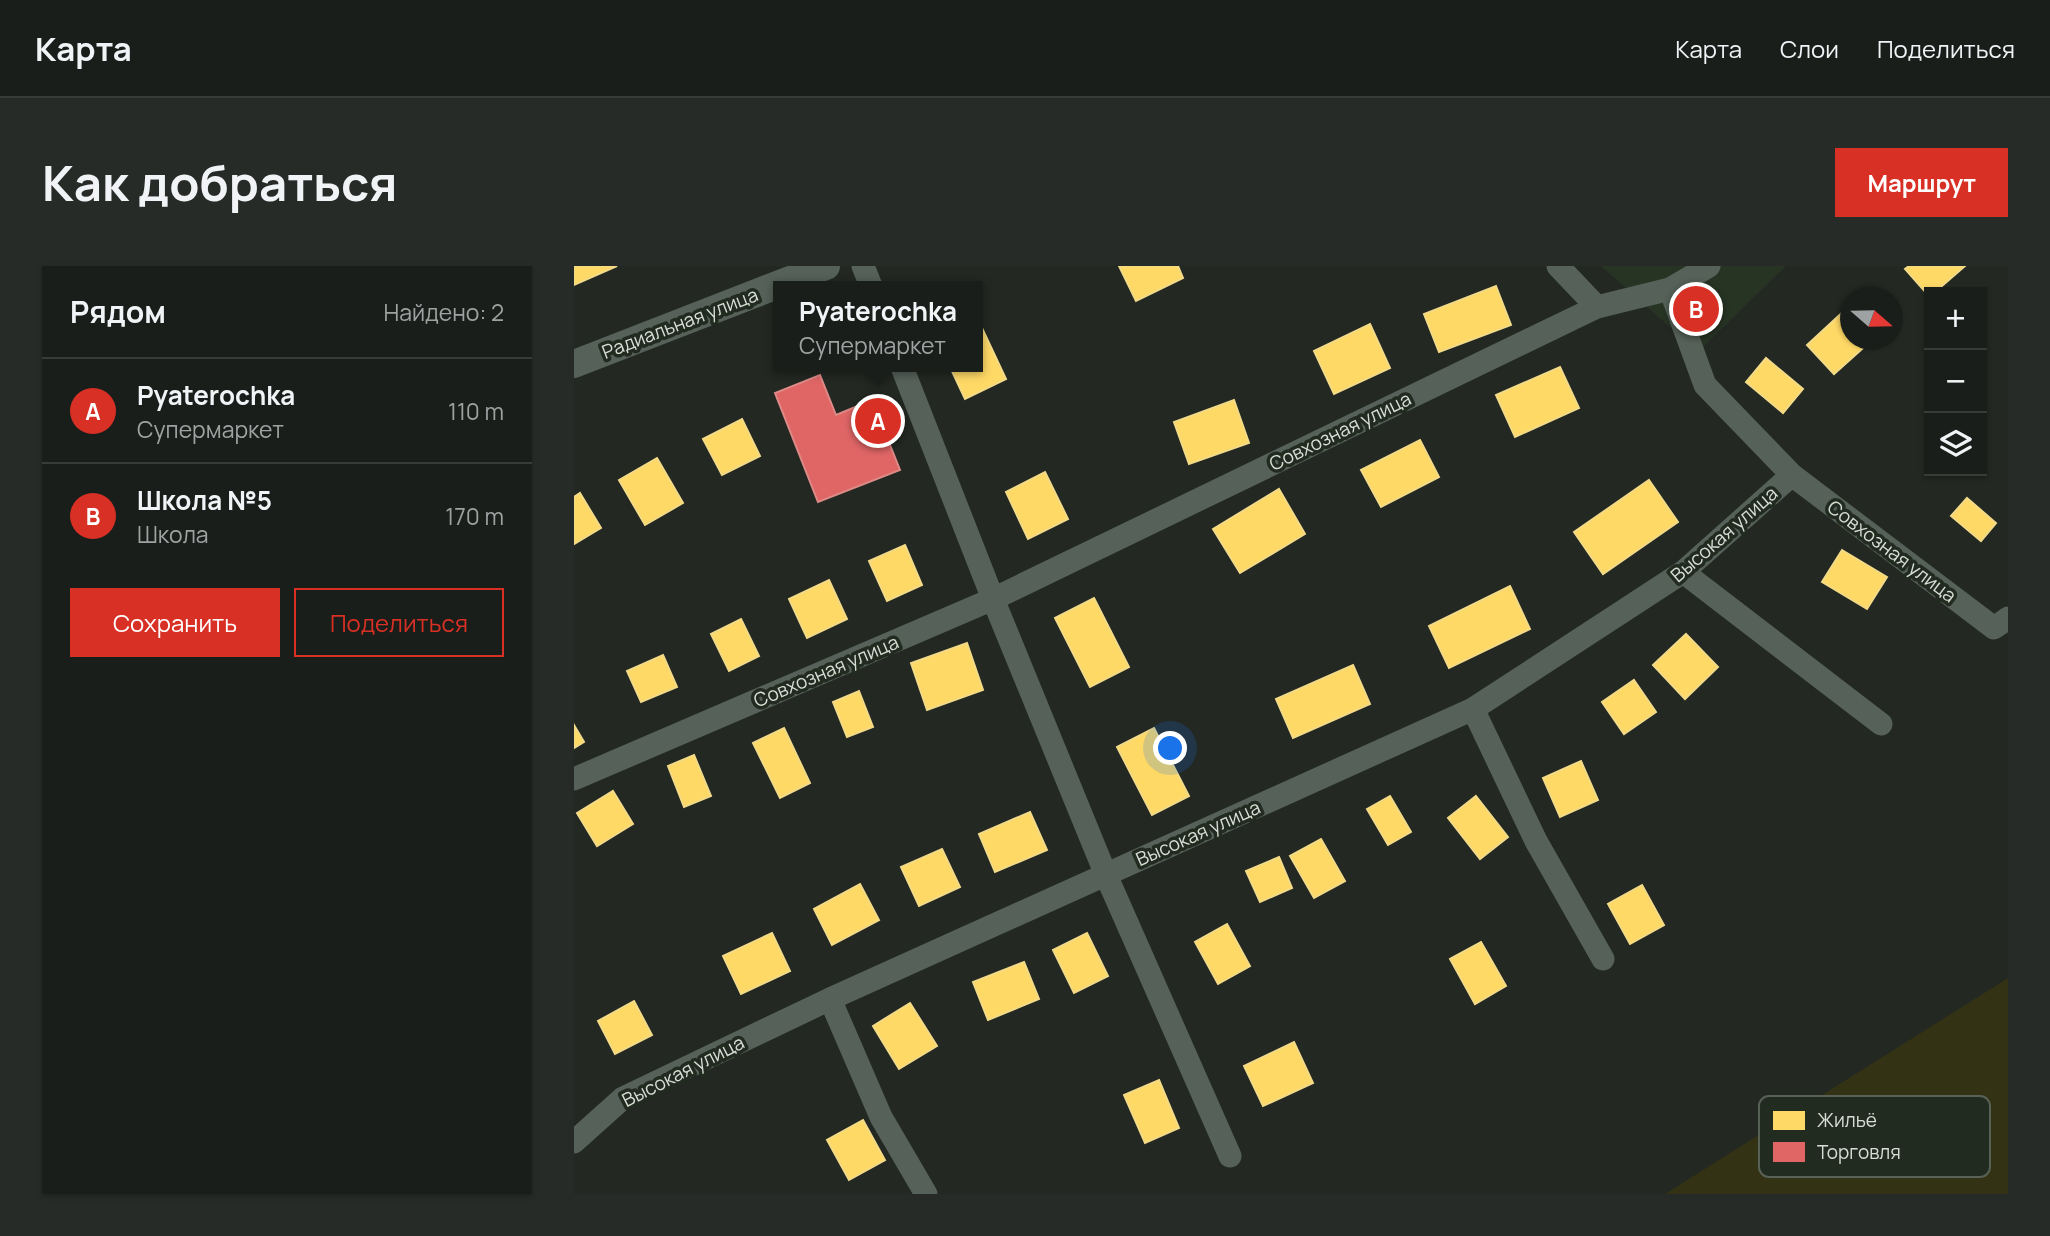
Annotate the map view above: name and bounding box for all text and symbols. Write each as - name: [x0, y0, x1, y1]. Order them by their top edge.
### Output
- text: Карта: [35, 26, 132, 71]
- text: Карта: [1675, 32, 1742, 65]
- text: Слои: [1780, 32, 1839, 65]
- text: Поделиться: [1877, 32, 2015, 65]
- button: Маршрут: [1835, 148, 2008, 217]
- text: Как добраться: [42, 149, 397, 216]
- street label: Радиальная улица: [598, 281, 762, 365]
- popup: [773, 281, 983, 372]
- pin: B: [1673, 283, 1719, 335]
- north arrow: [1840, 287, 1903, 350]
- map controls: [1924, 287, 1987, 476]
- button: +: [1924, 287, 1987, 350]
- text: Рядом: [70, 291, 166, 332]
- text: Pyaterochka: [799, 293, 957, 329]
- text: Найдено: 2: [383, 296, 504, 328]
- text: Супермаркет: [799, 329, 946, 361]
- button: −: [1924, 350, 1987, 413]
- text: Pyaterochka: [137, 377, 295, 413]
- street label: Совхозная улица: [1265, 385, 1415, 477]
- text: A: [85, 395, 101, 427]
- text: 110 m: [448, 395, 504, 427]
- pin: A: [855, 395, 901, 447]
- text: Супермаркет: [137, 413, 284, 445]
- button: layers: [1924, 413, 1987, 476]
- street label: Высокая улица: [1665, 480, 1783, 588]
- text: Школа №5: [137, 482, 272, 518]
- street label: Совхозная улица: [1822, 494, 1962, 608]
- text: B: [86, 500, 100, 532]
- text: 170 m: [445, 500, 504, 532]
- text: Школа: [137, 518, 209, 550]
- button: Сохранить: [70, 588, 280, 657]
- button: Поделиться: [294, 588, 504, 657]
- street label: Совхозная улица: [750, 629, 902, 713]
- your location: [1153, 731, 1187, 765]
- street label: Высокая улица: [1132, 794, 1264, 872]
- street label: Высокая улица: [617, 1029, 749, 1113]
- legend: [1759, 1096, 1990, 1177]
- text: Жильё: [1817, 1107, 1877, 1133]
- text: Торговля: [1817, 1139, 1901, 1165]

